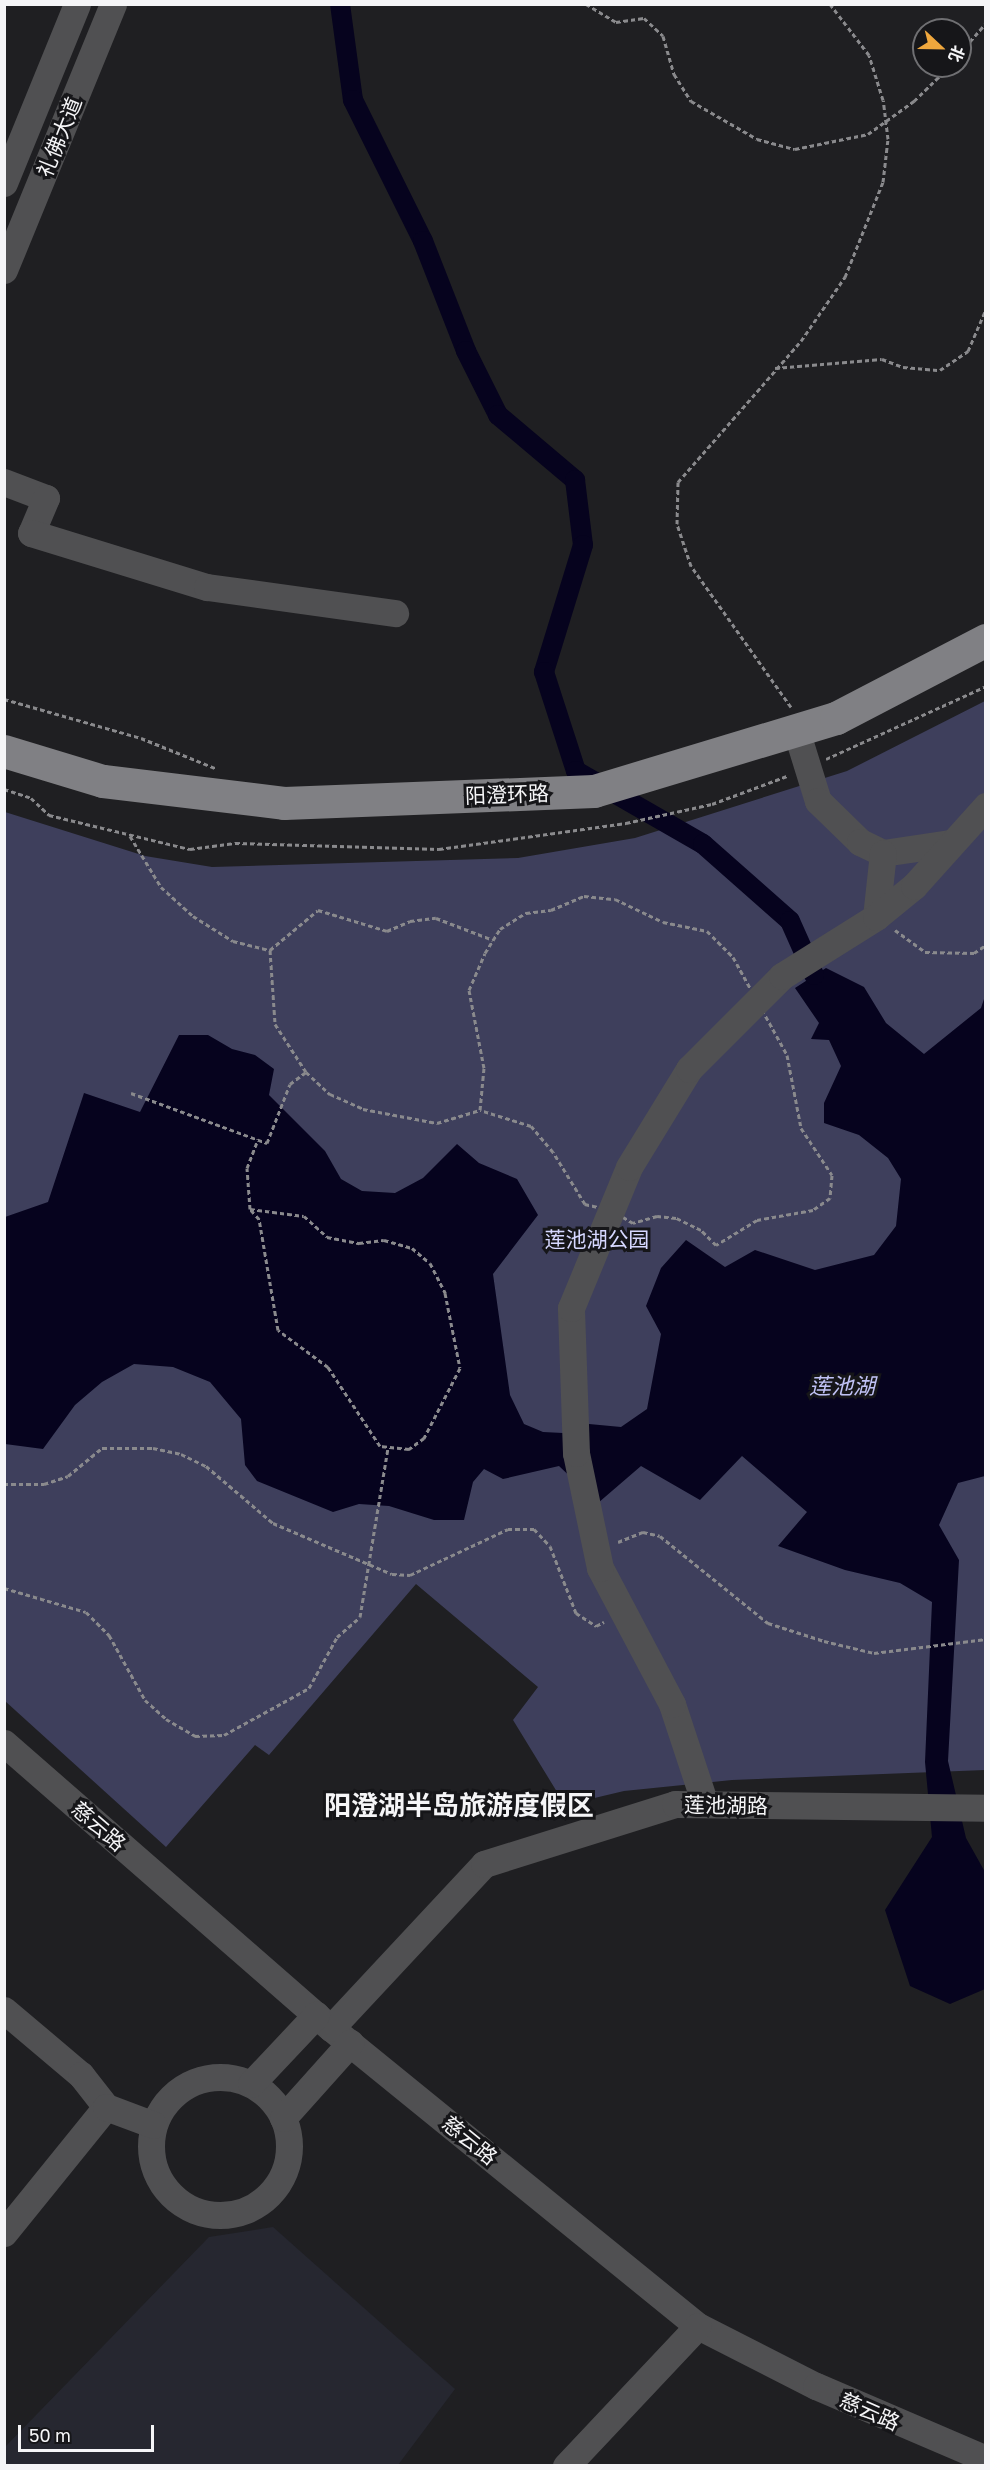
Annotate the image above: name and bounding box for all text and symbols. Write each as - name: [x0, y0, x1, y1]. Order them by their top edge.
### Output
- north arrow: [912, 18, 972, 78]
- text: 北: [945, 43, 969, 65]
- street label: 礼佛大道: [32, 93, 86, 181]
- street label: 阳澄环路: [465, 780, 549, 808]
- park label: 莲池湖公园: [545, 1226, 649, 1252]
- water label: 莲池湖: [809, 1373, 875, 1399]
- district label: 阳澄湖半岛旅游度假区: [324, 1790, 594, 1822]
- street label: 莲池湖路: [684, 1792, 768, 1818]
- street label: 慈云路: [67, 1796, 131, 1856]
- street label: 慈云路: [438, 2110, 502, 2170]
- street label: 慈云路: [836, 2387, 904, 2435]
- scale bar: [21, 2413, 158, 2451]
- text: 50 m: [29, 2424, 71, 2446]

